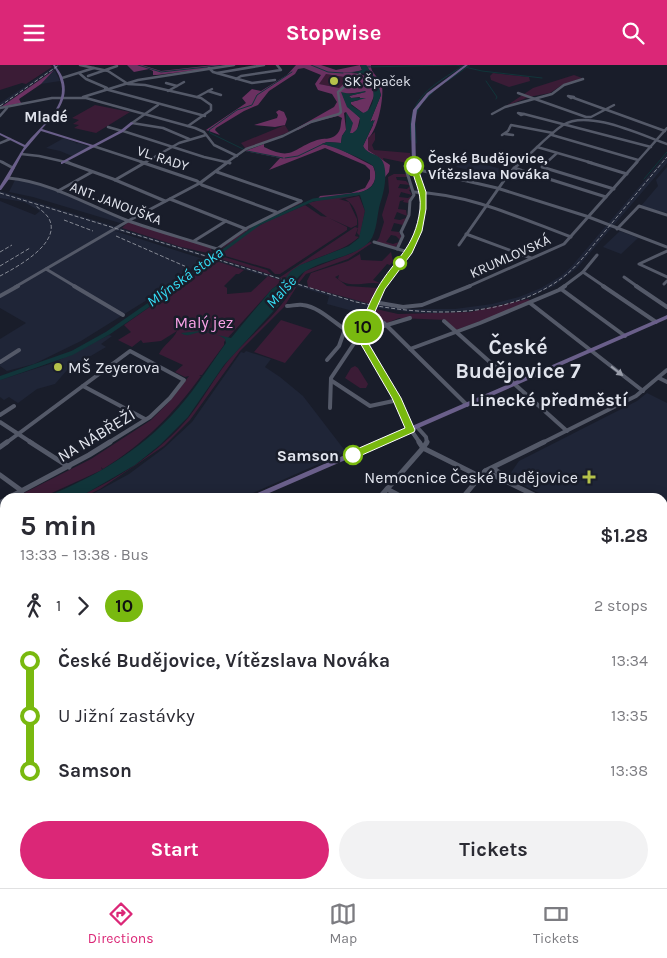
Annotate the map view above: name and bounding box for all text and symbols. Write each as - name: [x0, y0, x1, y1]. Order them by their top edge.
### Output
- icon: menu: [20, 19, 48, 47]
- icon: search: [619, 19, 647, 47]
- text: Stopwise: [286, 20, 381, 46]
- place label: SK Špaček: [344, 73, 411, 90]
- marker: SK Špaček: [328, 75, 340, 87]
- district label: Mladé: [24, 108, 68, 126]
- street label: VL. RADY: [135, 142, 191, 175]
- place label: České Budějovice, Vítězslava Nováka: [428, 149, 550, 183]
- marker: České Budějovice, Vítězslava Nováka: [404, 156, 424, 176]
- street label: ANT. JANOUŠKA: [68, 178, 164, 229]
- street label: KRUMLOVSKÁ: [467, 230, 553, 282]
- water label: Mlýnská stoka: [143, 243, 227, 311]
- unlabelled marker: [393, 256, 407, 270]
- water label: Malše: [262, 272, 300, 312]
- line badge: 10: [340, 311, 386, 343]
- park label: Malý jez: [175, 313, 233, 332]
- text: 10: [354, 316, 372, 338]
- district label: České Budějovice 7: [455, 333, 581, 383]
- place label: MŠ Zeyerova: [68, 358, 160, 377]
- marker: MŠ Zeyerova: [52, 361, 64, 373]
- one-way arrow: [610, 366, 624, 376]
- district label: Linecké předměstí: [470, 389, 629, 411]
- street label: NA NÁBŘEŽÍ: [54, 405, 139, 466]
- marker: Samson: [343, 445, 363, 465]
- place label: Samson: [277, 446, 339, 465]
- place label: Nemocnice České Budějovice: [364, 468, 578, 487]
- marker: Nemocnice České Budějovice: [582, 470, 596, 484]
- text: 5 min: [20, 509, 97, 542]
- text: $1.28: [600, 525, 648, 547]
- text: 13:33 – 13:38 · Bus: [20, 545, 149, 564]
- icon: walk: [20, 592, 48, 620]
- icon: forward: [69, 592, 97, 620]
- text: 10: [115, 595, 133, 617]
- text: 1: [56, 596, 61, 615]
- text: 2 stops: [594, 596, 648, 615]
- text: České Budějovice, Vítězslava Nováka: [58, 650, 390, 672]
- text: 13:34: [611, 651, 648, 670]
- text: U Jižní zastávky: [58, 705, 195, 727]
- text: 13:35: [611, 706, 648, 725]
- text: Samson: [58, 760, 132, 782]
- text: 13:38: [610, 761, 648, 780]
- button: Start: [20, 821, 329, 879]
- button: Tickets: [339, 821, 648, 879]
- tab: Directions: [88, 900, 154, 947]
- tab: Map: [329, 900, 357, 947]
- tab: Tickets: [533, 900, 579, 947]

